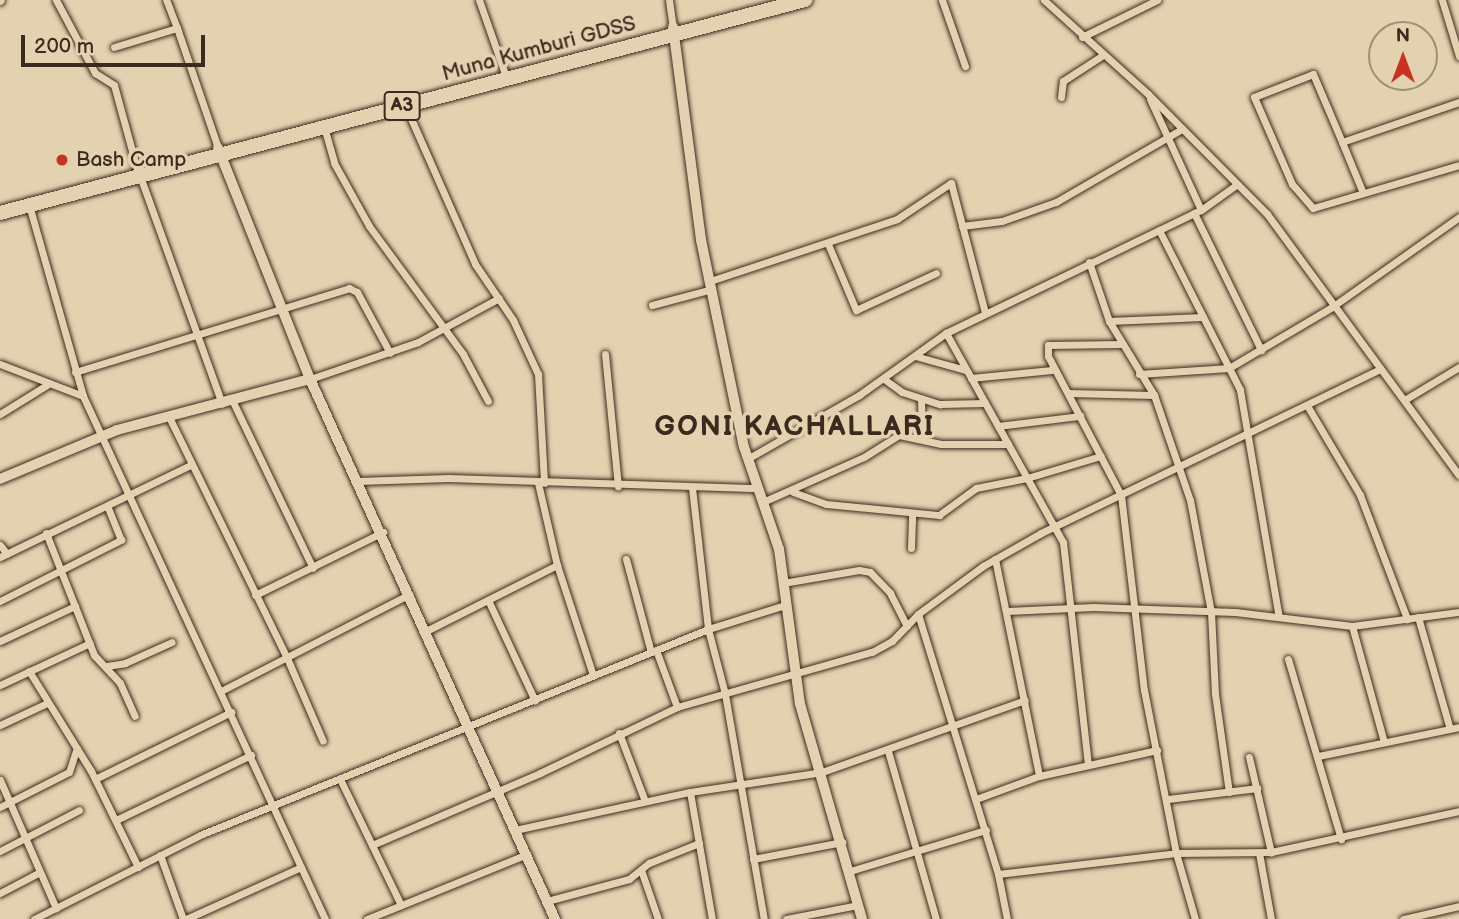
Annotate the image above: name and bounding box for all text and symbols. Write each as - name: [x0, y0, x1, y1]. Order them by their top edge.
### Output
- street label: Muna Kumburi GDSS: [439, 11, 639, 87]
- scale bar: [24, 21, 208, 65]
- north arrow: [1368, 21, 1438, 91]
- text: N: [1396, 25, 1410, 48]
- text: 200 m: [34, 34, 94, 59]
- road number: A3: [383, 90, 421, 122]
- place label: Bash Camp: [76, 147, 186, 173]
- marker: Bash Camp: [54, 152, 70, 168]
- district label: GONI KACHALLARI: [656, 410, 934, 444]

